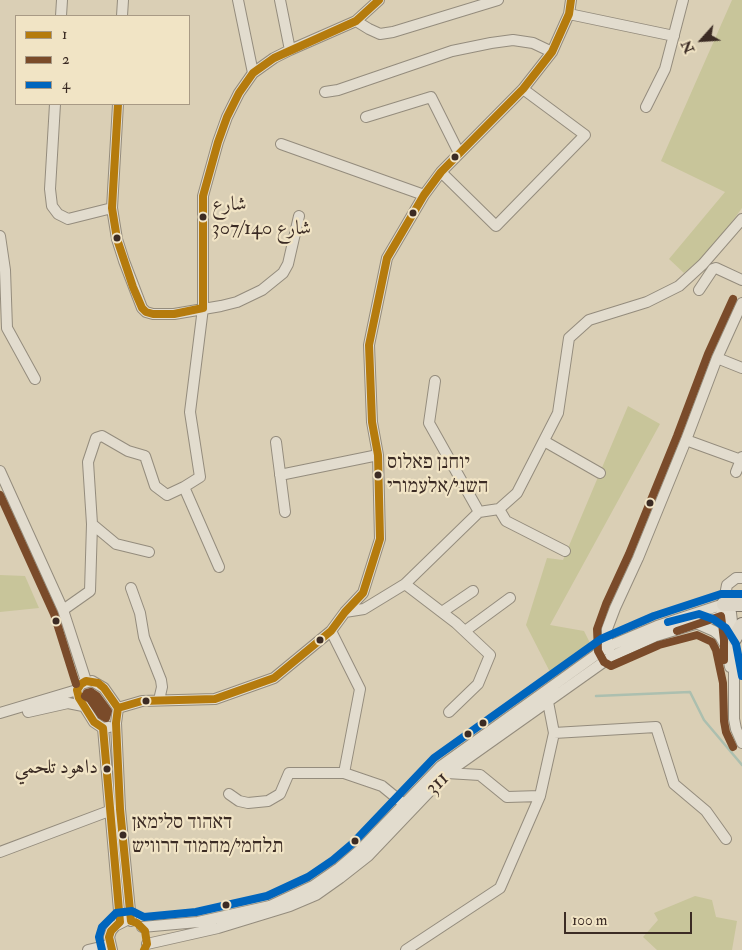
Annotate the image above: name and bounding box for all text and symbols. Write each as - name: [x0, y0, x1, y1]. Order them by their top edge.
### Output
- legend: [15, 15, 190, 105]
- north arrow: [677, 15, 727, 65]
- text: 1: [62, 25, 67, 44]
- text: N: [678, 37, 698, 56]
- text: 2: [62, 50, 70, 69]
- text: 4: [62, 75, 70, 94]
- unlabelled marker: [450, 152, 460, 162]
- place label: شارع 307/شارع 140: [212, 194, 311, 241]
- unlabelled marker: [408, 208, 418, 218]
- marker: شارع 307/شارع 140: [198, 212, 208, 222]
- unlabelled marker: [112, 233, 122, 243]
- place label: יוחנן פאלוס השני/אלעמורי: [387, 452, 488, 499]
- marker: יוחנן פאלוס השני/אלעמורי: [373, 470, 383, 480]
- unlabelled marker: [645, 498, 655, 508]
- unlabelled marker: [51, 616, 61, 626]
- unlabelled marker: [315, 635, 325, 645]
- unlabelled marker: [141, 696, 151, 706]
- unlabelled marker: [478, 718, 488, 728]
- unlabelled marker: [463, 729, 473, 739]
- place label: داهود تلحمي: [15, 757, 98, 781]
- marker: داهود تلحمي: [102, 764, 112, 774]
- street label: 311: [421, 767, 455, 801]
- place label: דאהוד סלימאן תלחמי/מחמוד דרוויש: [132, 812, 284, 859]
- marker: דאהוד סלימאן תלחמי/מחמוד דרוויש: [118, 830, 128, 840]
- unlabelled marker: [350, 836, 360, 846]
- unlabelled marker: [221, 900, 231, 910]
- scale bar: [567, 902, 694, 934]
- text: 100 m: [572, 911, 607, 930]

